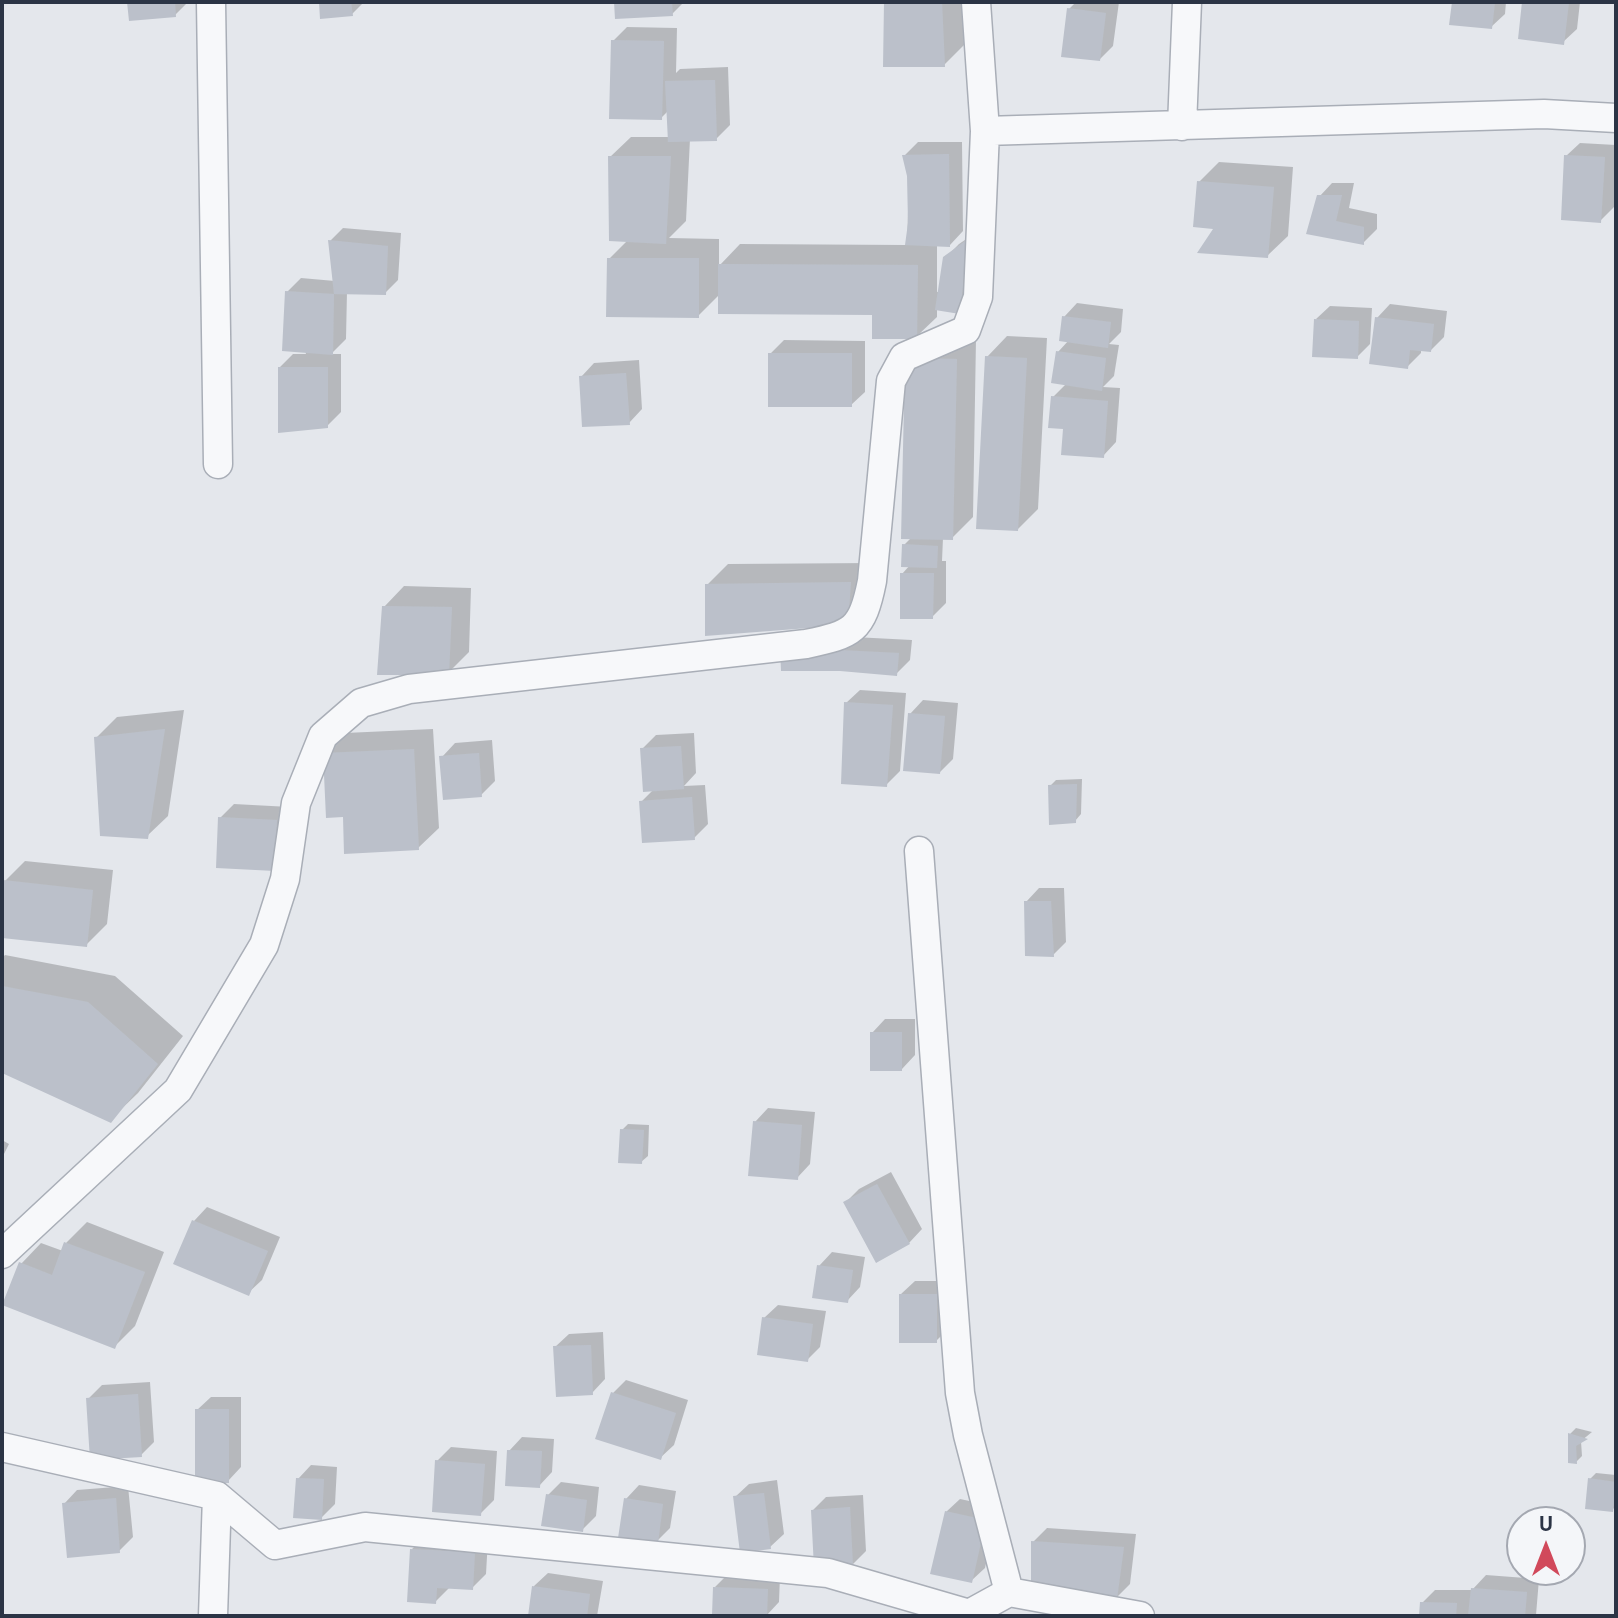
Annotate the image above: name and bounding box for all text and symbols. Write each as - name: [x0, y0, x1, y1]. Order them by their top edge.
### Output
- north arrow: [1506, 1506, 1586, 1586]
- text: U: [1539, 1513, 1553, 1535]

